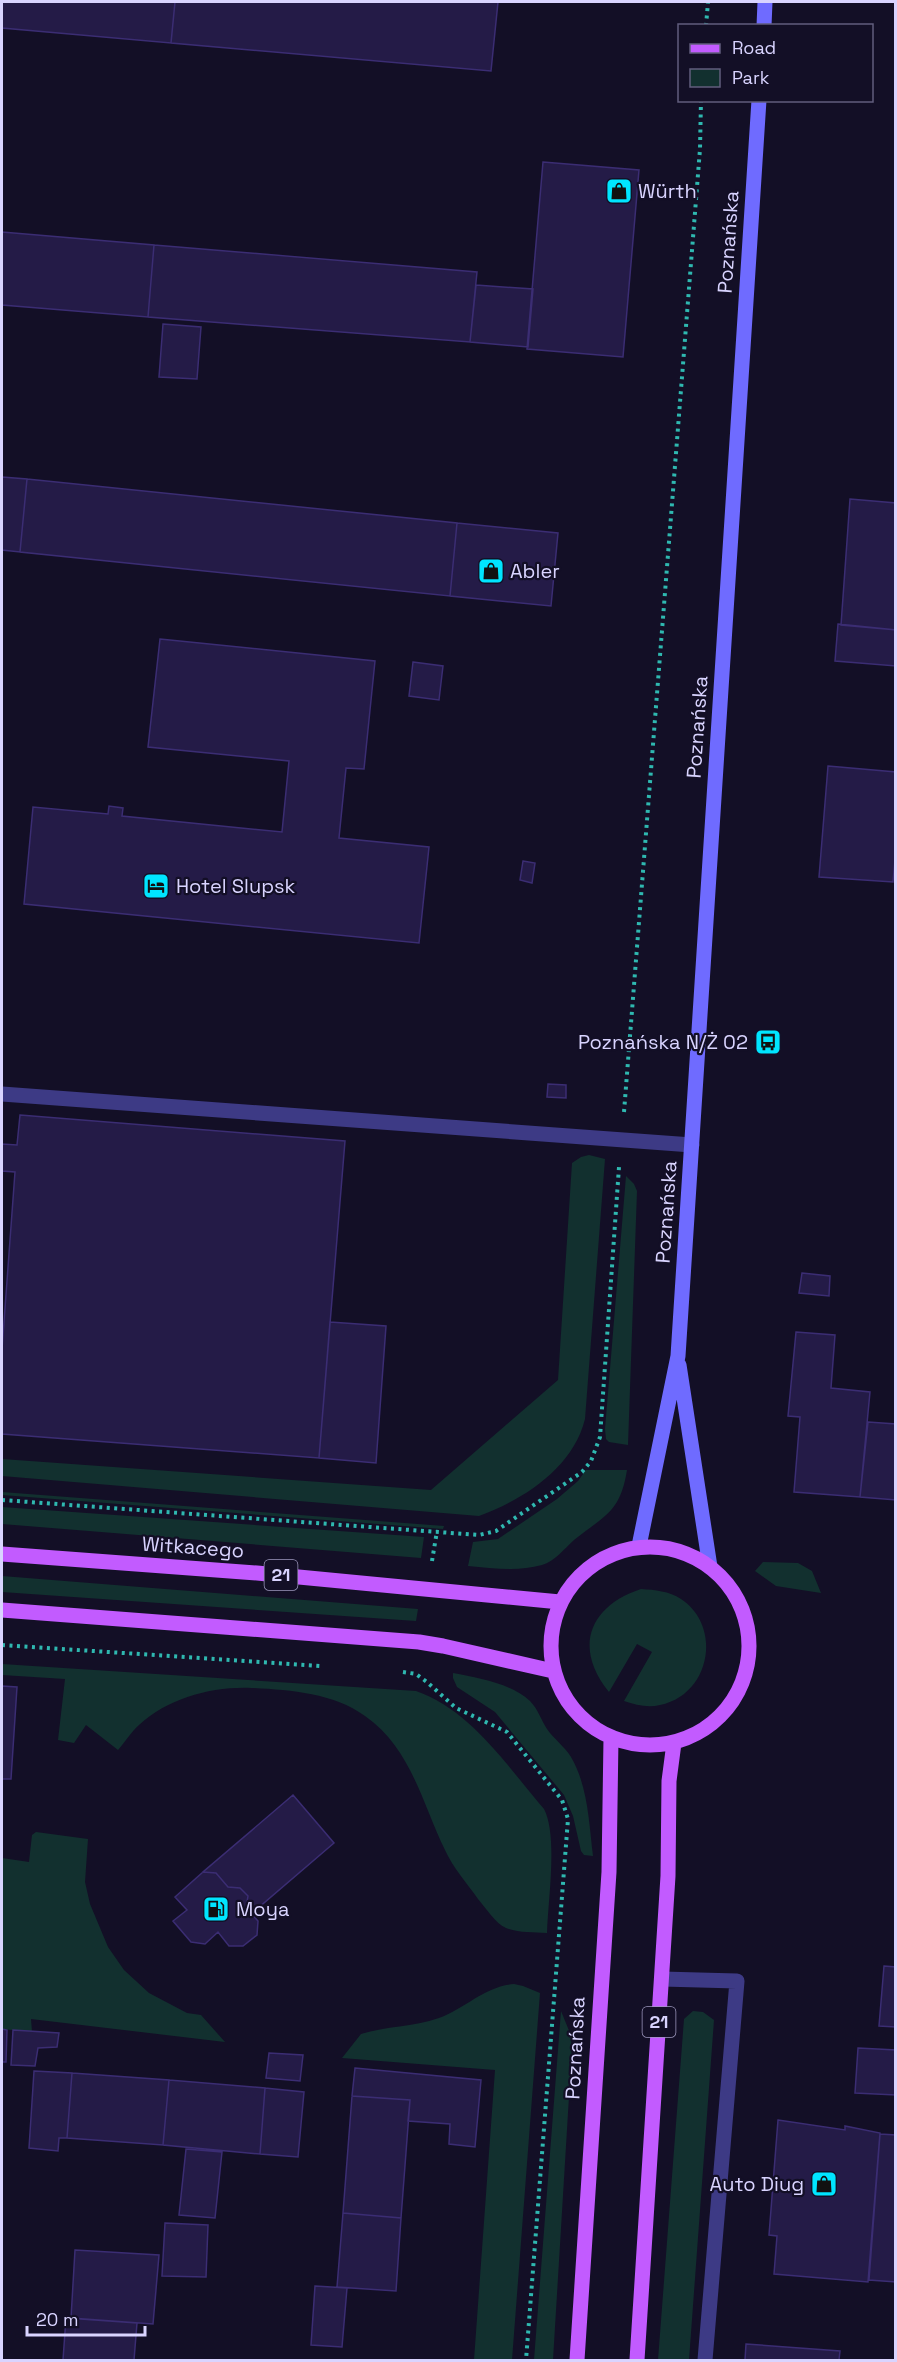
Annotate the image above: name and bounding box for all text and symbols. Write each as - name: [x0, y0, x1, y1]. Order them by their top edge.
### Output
- legend: [678, 24, 873, 102]
- text: Road: [732, 36, 776, 59]
- text: Park: [732, 66, 770, 89]
- shop icon: Würth: [604, 176, 634, 206]
- place label: Würth: [638, 178, 697, 204]
- street label: Poznańska: [711, 190, 745, 294]
- shop icon: Abler: [476, 556, 506, 586]
- place label: Abler: [510, 558, 560, 584]
- street label: Poznańska: [680, 675, 714, 779]
- hotel icon: Hotel Slupsk: [141, 871, 171, 901]
- place label: Hotel Slupsk: [176, 873, 296, 899]
- bus stop icon: Poznańska N/Ż 02: [753, 1027, 783, 1057]
- place label: Poznańska N/Ż 02: [578, 1029, 748, 1055]
- street label: Poznańska: [649, 1160, 683, 1264]
- street label: Witkacego: [141, 1530, 245, 1564]
- road number: 21: [264, 1560, 298, 1590]
- fuel station icon: Moya: [201, 1894, 231, 1924]
- place label: Moya: [236, 1896, 289, 1922]
- street label: Poznańska: [559, 1996, 591, 2100]
- road number: 21: [642, 2007, 676, 2037]
- shop icon: Auto Diug: [809, 2169, 839, 2199]
- place label: Auto Diug: [710, 2171, 804, 2197]
- scale bar: [27, 2299, 146, 2337]
- text: 20 m: [36, 2308, 79, 2331]

